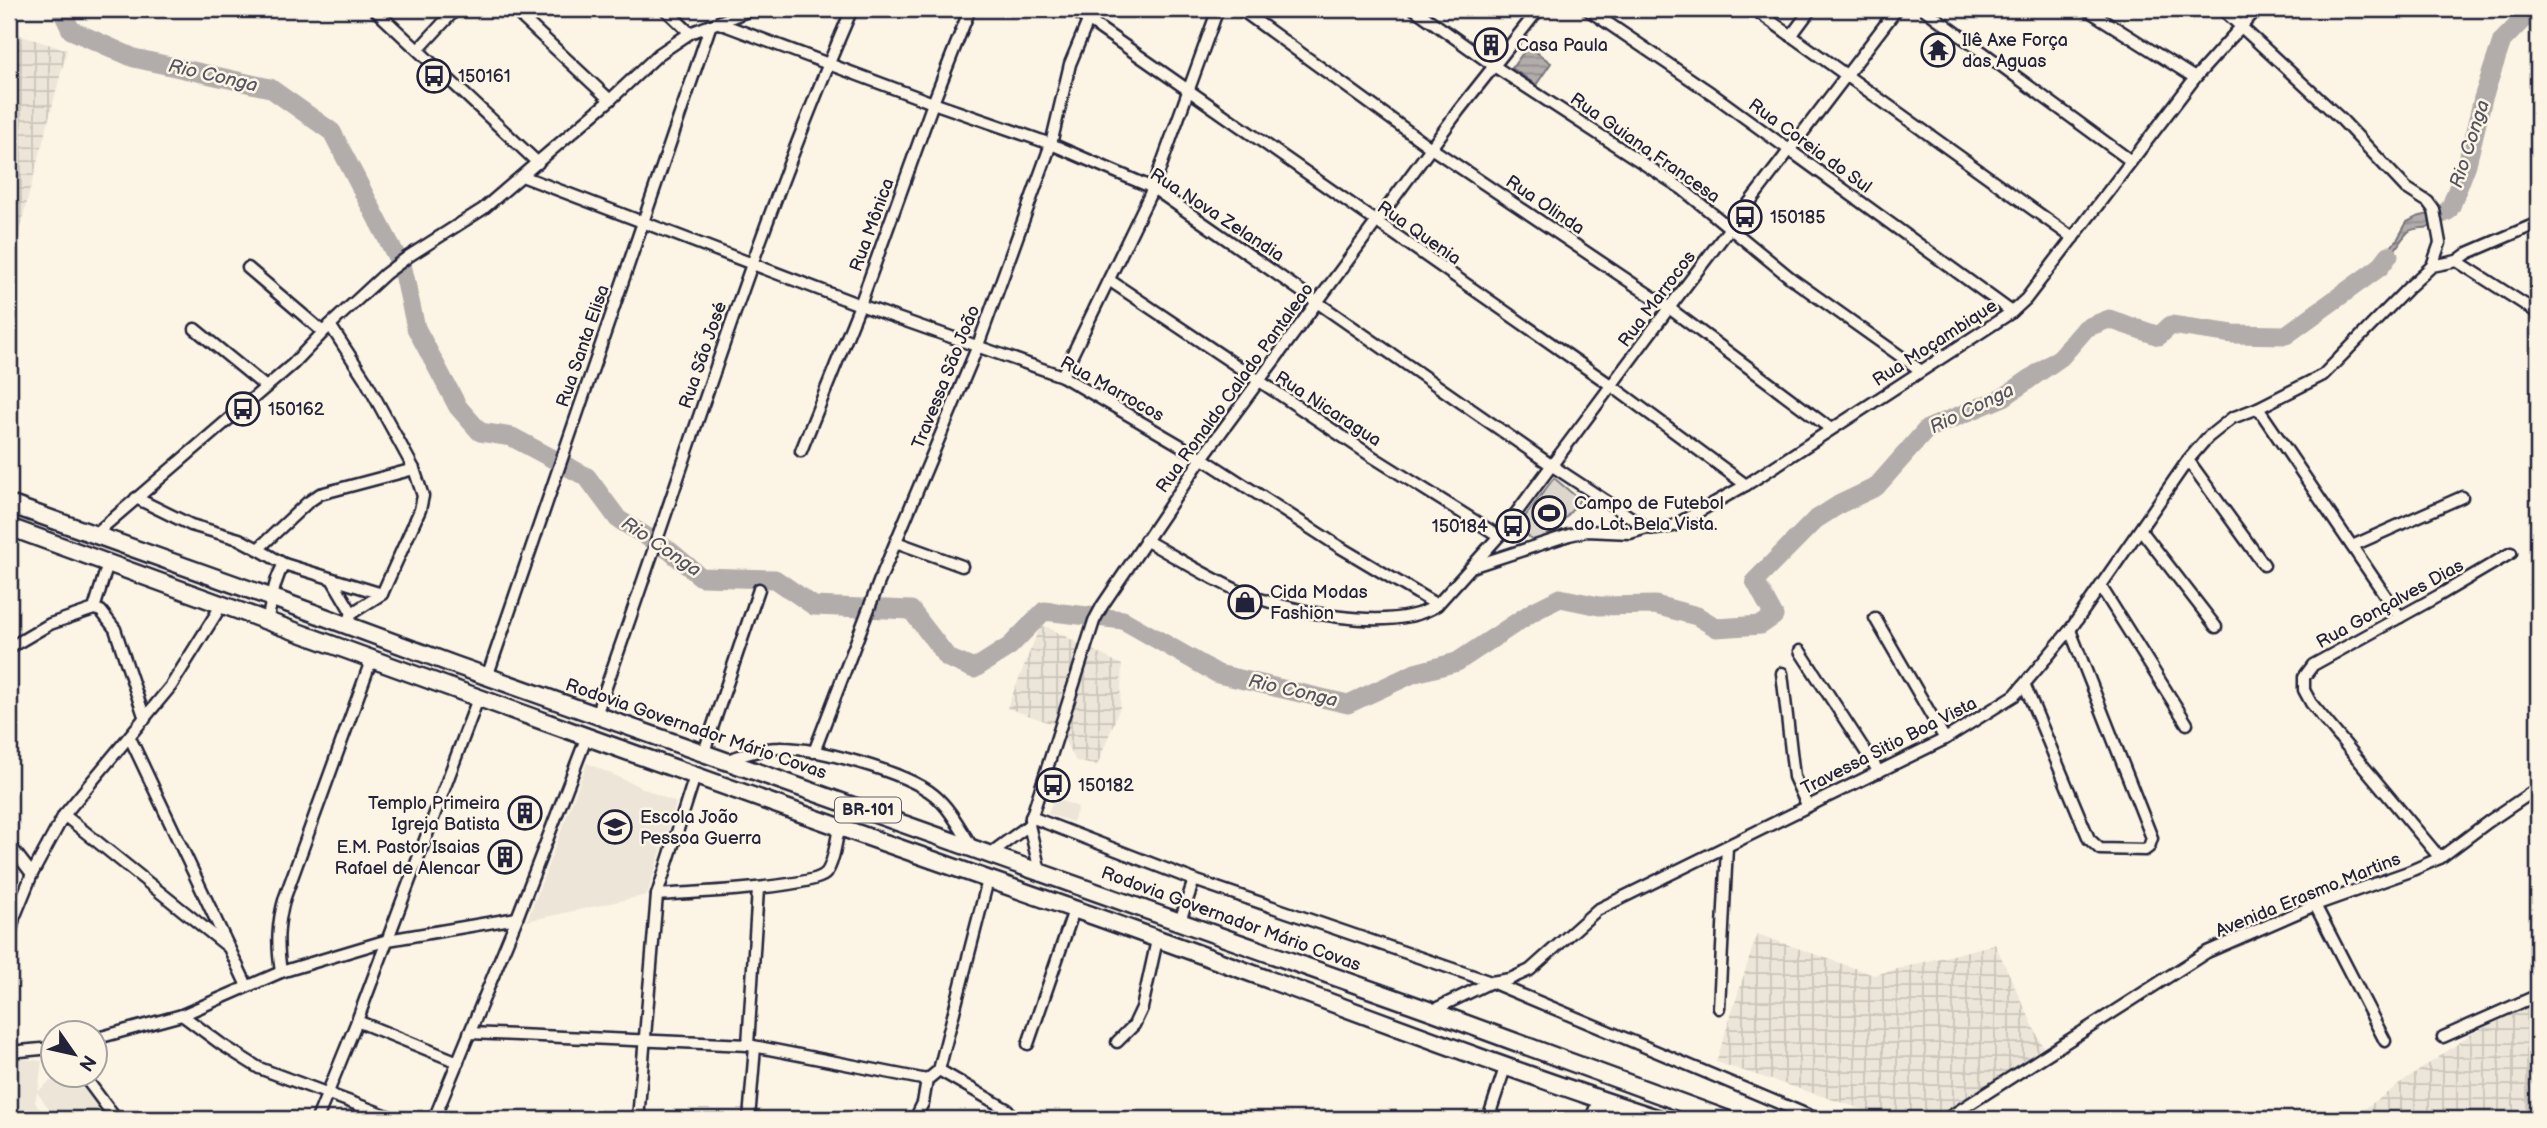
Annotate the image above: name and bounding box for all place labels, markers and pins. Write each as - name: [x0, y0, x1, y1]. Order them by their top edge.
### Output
- building icon: Casa Paula: [1472, 26, 1510, 64]
- place label: Ilê Axe Força das Aguas: [1962, 30, 2068, 72]
- temple icon: Ilê Axe Força das Aguas: [1919, 31, 1957, 69]
- place label: Casa Paula: [1516, 35, 1608, 56]
- bus stop icon: 150161: [415, 57, 453, 95]
- place label: 150161: [458, 66, 511, 87]
- bus stop icon: 150185: [1726, 198, 1764, 236]
- place label: 150185: [1770, 207, 1826, 228]
- bus stop icon: 150162: [224, 390, 262, 428]
- place label: 150162: [268, 399, 325, 420]
- place label: Campo de Futebol do Lot. Bela Vista.: [1574, 493, 1724, 535]
- sports icon: Campo de Futebol do Lot. Bela Vista.: [1530, 494, 1568, 532]
- bus stop icon: 150184: [1494, 507, 1532, 545]
- place label: 150184: [1432, 516, 1488, 537]
- place label: Cida Modas Fashion: [1270, 582, 1368, 624]
- shop icon: Cida Modas Fashion: [1226, 583, 1264, 621]
- bus stop icon: 150182: [1034, 766, 1072, 804]
- place label: 150182: [1078, 775, 1134, 796]
- place label: Templo Primeira Igreja Batista: [368, 793, 500, 835]
- building icon: Templo Primeira Igreja Batista: [506, 794, 544, 832]
- place label: Escola João Pessoa Guerra: [640, 807, 761, 849]
- school or university icon: Escola João Pessoa Guerra: [596, 808, 634, 846]
- place label: E.M. Pastor Isaias Rafael de Alencar: [335, 837, 481, 879]
- building icon: E.M. Pastor Isaias Rafael de Alencar: [486, 838, 524, 876]

